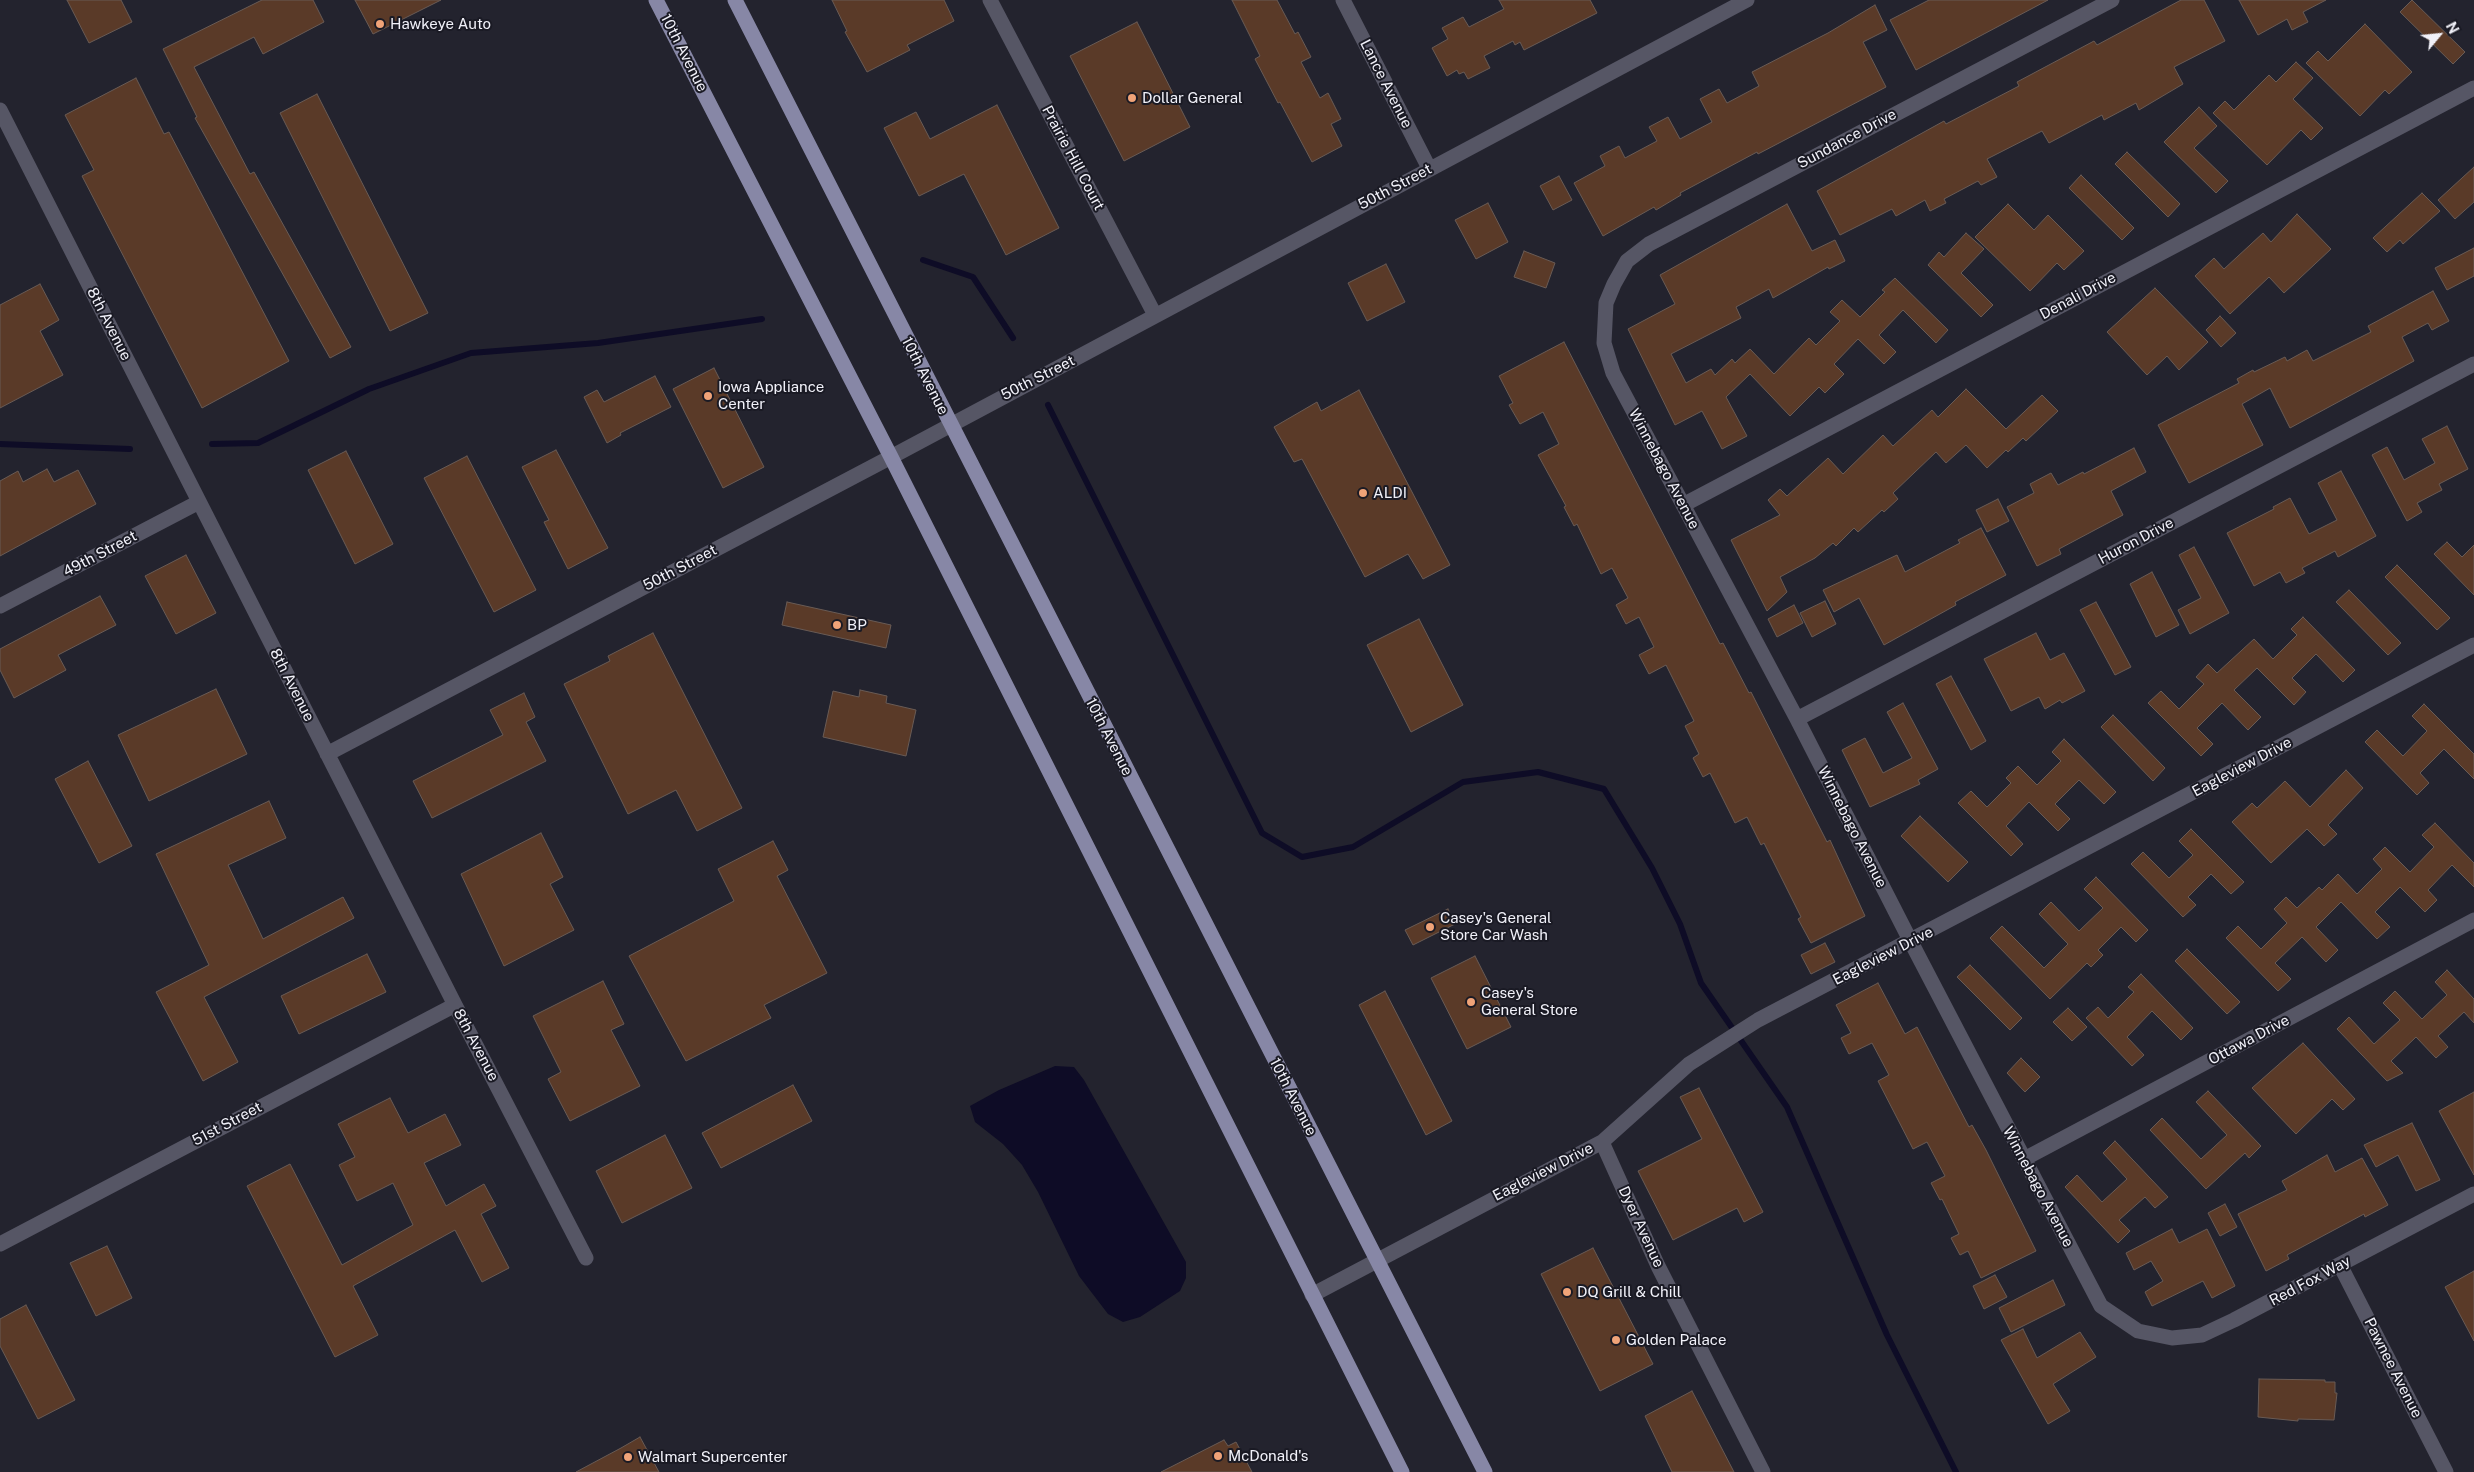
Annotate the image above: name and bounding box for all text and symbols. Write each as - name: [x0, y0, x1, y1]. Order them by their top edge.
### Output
- north arrow: [2414, 10, 2464, 60]
- street label: 10th Avenue: [657, 11, 711, 95]
- place label: Hawkeye Auto: [390, 15, 491, 33]
- marker: Hawkeye Auto: [374, 18, 386, 30]
- text: N: [2443, 19, 2462, 37]
- street label: Lance Avenue: [1356, 37, 1416, 131]
- place label: Dollar General: [1142, 89, 1243, 107]
- marker: Dollar General: [1126, 92, 1138, 104]
- street label: Prairie Hill Court: [1038, 103, 1108, 213]
- street label: Sundance Drive: [1794, 105, 1900, 173]
- street label: 50th Street: [1355, 160, 1435, 214]
- street label: Denali Drive: [2037, 268, 2119, 324]
- street label: 8th Avenue: [83, 285, 135, 363]
- street label: 10th Avenue: [898, 334, 952, 418]
- street label: 50th Street: [998, 352, 1078, 404]
- place label: Iowa Appliance Center: [718, 378, 824, 413]
- marker: Iowa Appliance Center: [702, 390, 714, 402]
- street label: Winnebago Avenue: [1625, 406, 1703, 532]
- place label: ALDI: [1373, 484, 1407, 502]
- marker: ALDI: [1357, 487, 1369, 499]
- street label: Huron Drive: [2095, 514, 2177, 568]
- street label: 49th Street: [60, 527, 140, 581]
- street label: 50th Street: [640, 541, 720, 595]
- place label: BP: [847, 616, 867, 634]
- marker: BP: [831, 619, 843, 631]
- street label: 8th Avenue: [266, 646, 318, 724]
- street label: 10th Avenue: [1082, 695, 1136, 779]
- street label: Eagleview Drive: [2189, 733, 2295, 801]
- street label: Winnebago Avenue: [1814, 763, 1890, 891]
- place label: Casey's General Store Car Wash: [1440, 909, 1552, 944]
- marker: Casey's General Store Car Wash: [1424, 921, 1436, 933]
- street label: Eagleview Drive: [1830, 923, 1936, 989]
- place label: Casey's General Store: [1481, 984, 1578, 1019]
- marker: Casey's General Store: [1465, 996, 1477, 1008]
- street label: 8th Avenue: [449, 1006, 503, 1084]
- street label: Ottawa Drive: [2205, 1011, 2293, 1069]
- street label: 10th Avenue: [1266, 1055, 1320, 1139]
- street label: 51st Street: [189, 1098, 265, 1150]
- street label: Winnebago Avenue: [1999, 1124, 2077, 1250]
- street label: Eagleview Drive: [1490, 1139, 1596, 1205]
- street label: Dyer Avenue: [1614, 1183, 1668, 1271]
- street label: Red Fox Way: [2266, 1252, 2354, 1310]
- place label: DQ Grill & Chill: [1577, 1283, 1681, 1301]
- marker: DQ Grill & Chill: [1561, 1286, 1573, 1298]
- street label: Pawnee Avenue: [2360, 1315, 2426, 1421]
- place label: Golden Palace: [1626, 1331, 1726, 1349]
- marker: Golden Palace: [1610, 1334, 1622, 1346]
- place label: McDonald's: [1228, 1447, 1308, 1465]
- place label: Walmart Supercenter: [638, 1448, 788, 1466]
- marker: McDonald's: [1212, 1450, 1224, 1462]
- marker: Walmart Supercenter: [622, 1451, 634, 1463]

